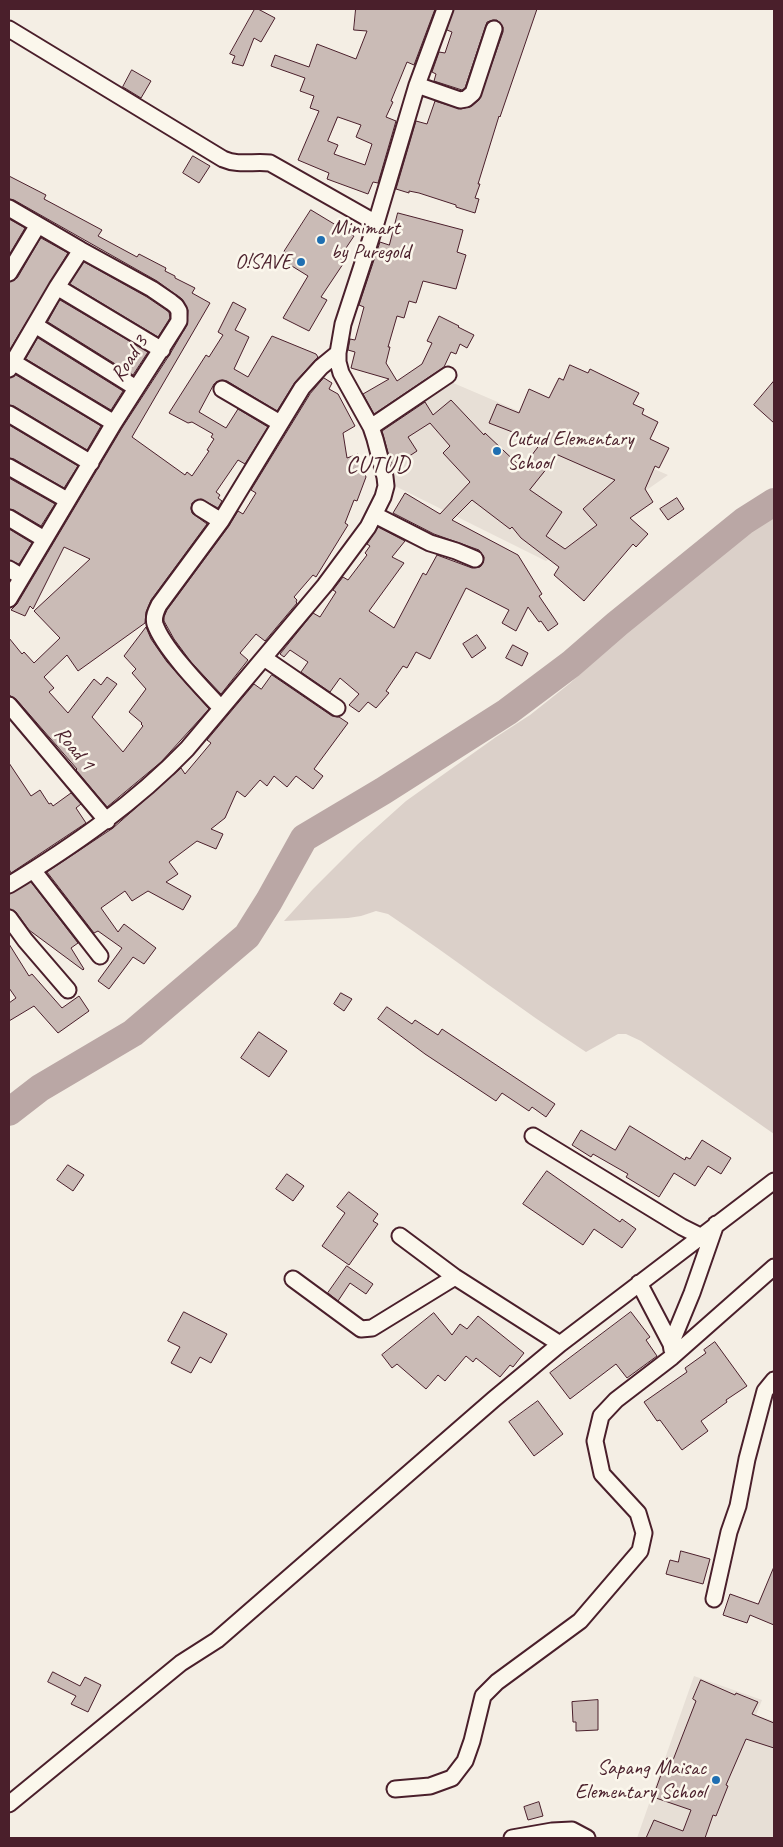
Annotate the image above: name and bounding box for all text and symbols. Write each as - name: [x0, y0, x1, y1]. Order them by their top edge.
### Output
- place label: Minimart by Puregold: [331, 215, 410, 265]
- marker: Minimart by Puregold: [315, 234, 327, 246]
- place label: O!SAVE: [235, 249, 291, 275]
- marker: O!SAVE: [295, 256, 307, 268]
- street label: Road 3: [106, 331, 154, 387]
- place label: Cutud Elementary School: [507, 426, 633, 476]
- marker: Cutud Elementary School: [491, 445, 503, 457]
- district label: CUTUD: [345, 452, 411, 480]
- street label: Road 1: [48, 722, 100, 776]
- place label: Sapang Maisac Elementary School: [575, 1755, 706, 1805]
- marker: Sapang Maisac Elementary School: [710, 1774, 722, 1786]

